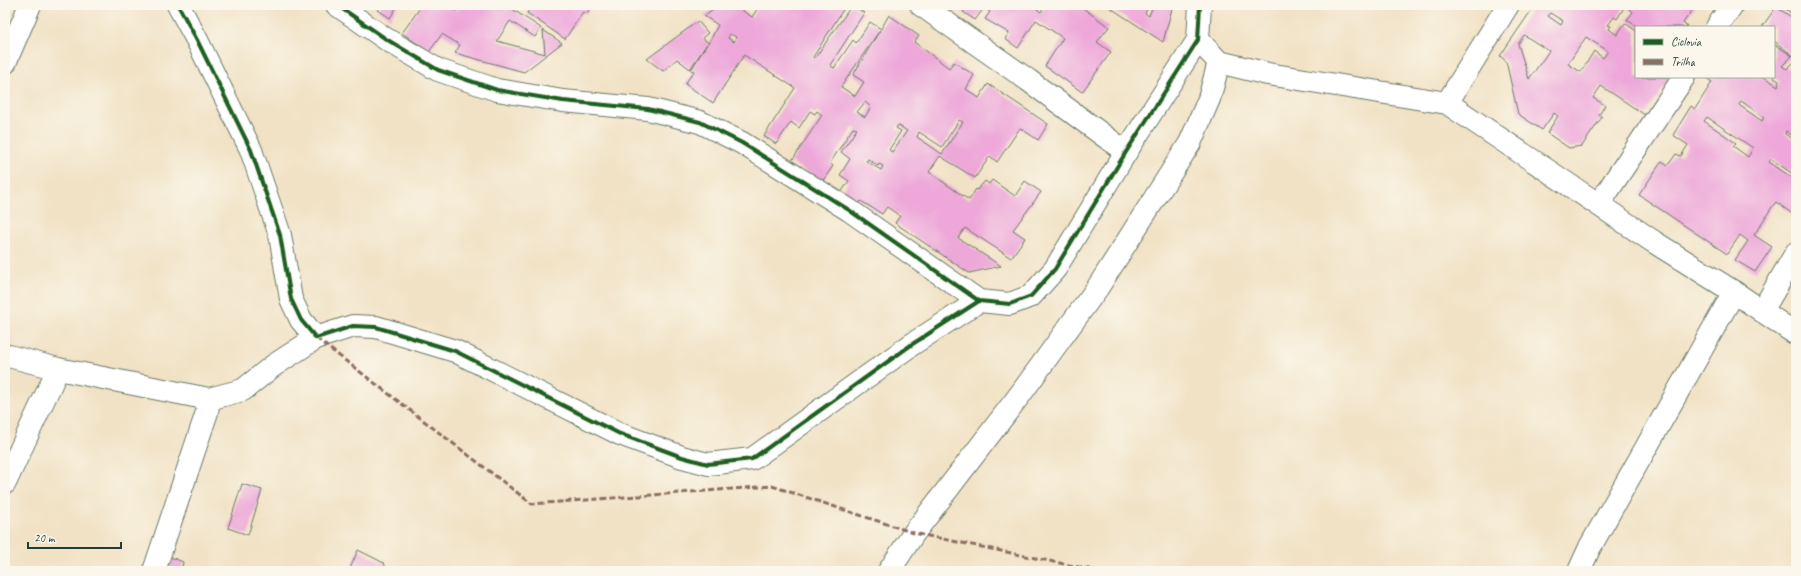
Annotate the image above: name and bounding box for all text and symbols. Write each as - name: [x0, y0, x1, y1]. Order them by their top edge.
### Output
- legend: [1635, 26, 1775, 78]
- text: Ciclovia: [1671, 34, 1702, 50]
- text: Trilha: [1671, 54, 1696, 70]
- scale bar: [28, 524, 121, 550]
- text: 20 m: [34, 530, 56, 546]

